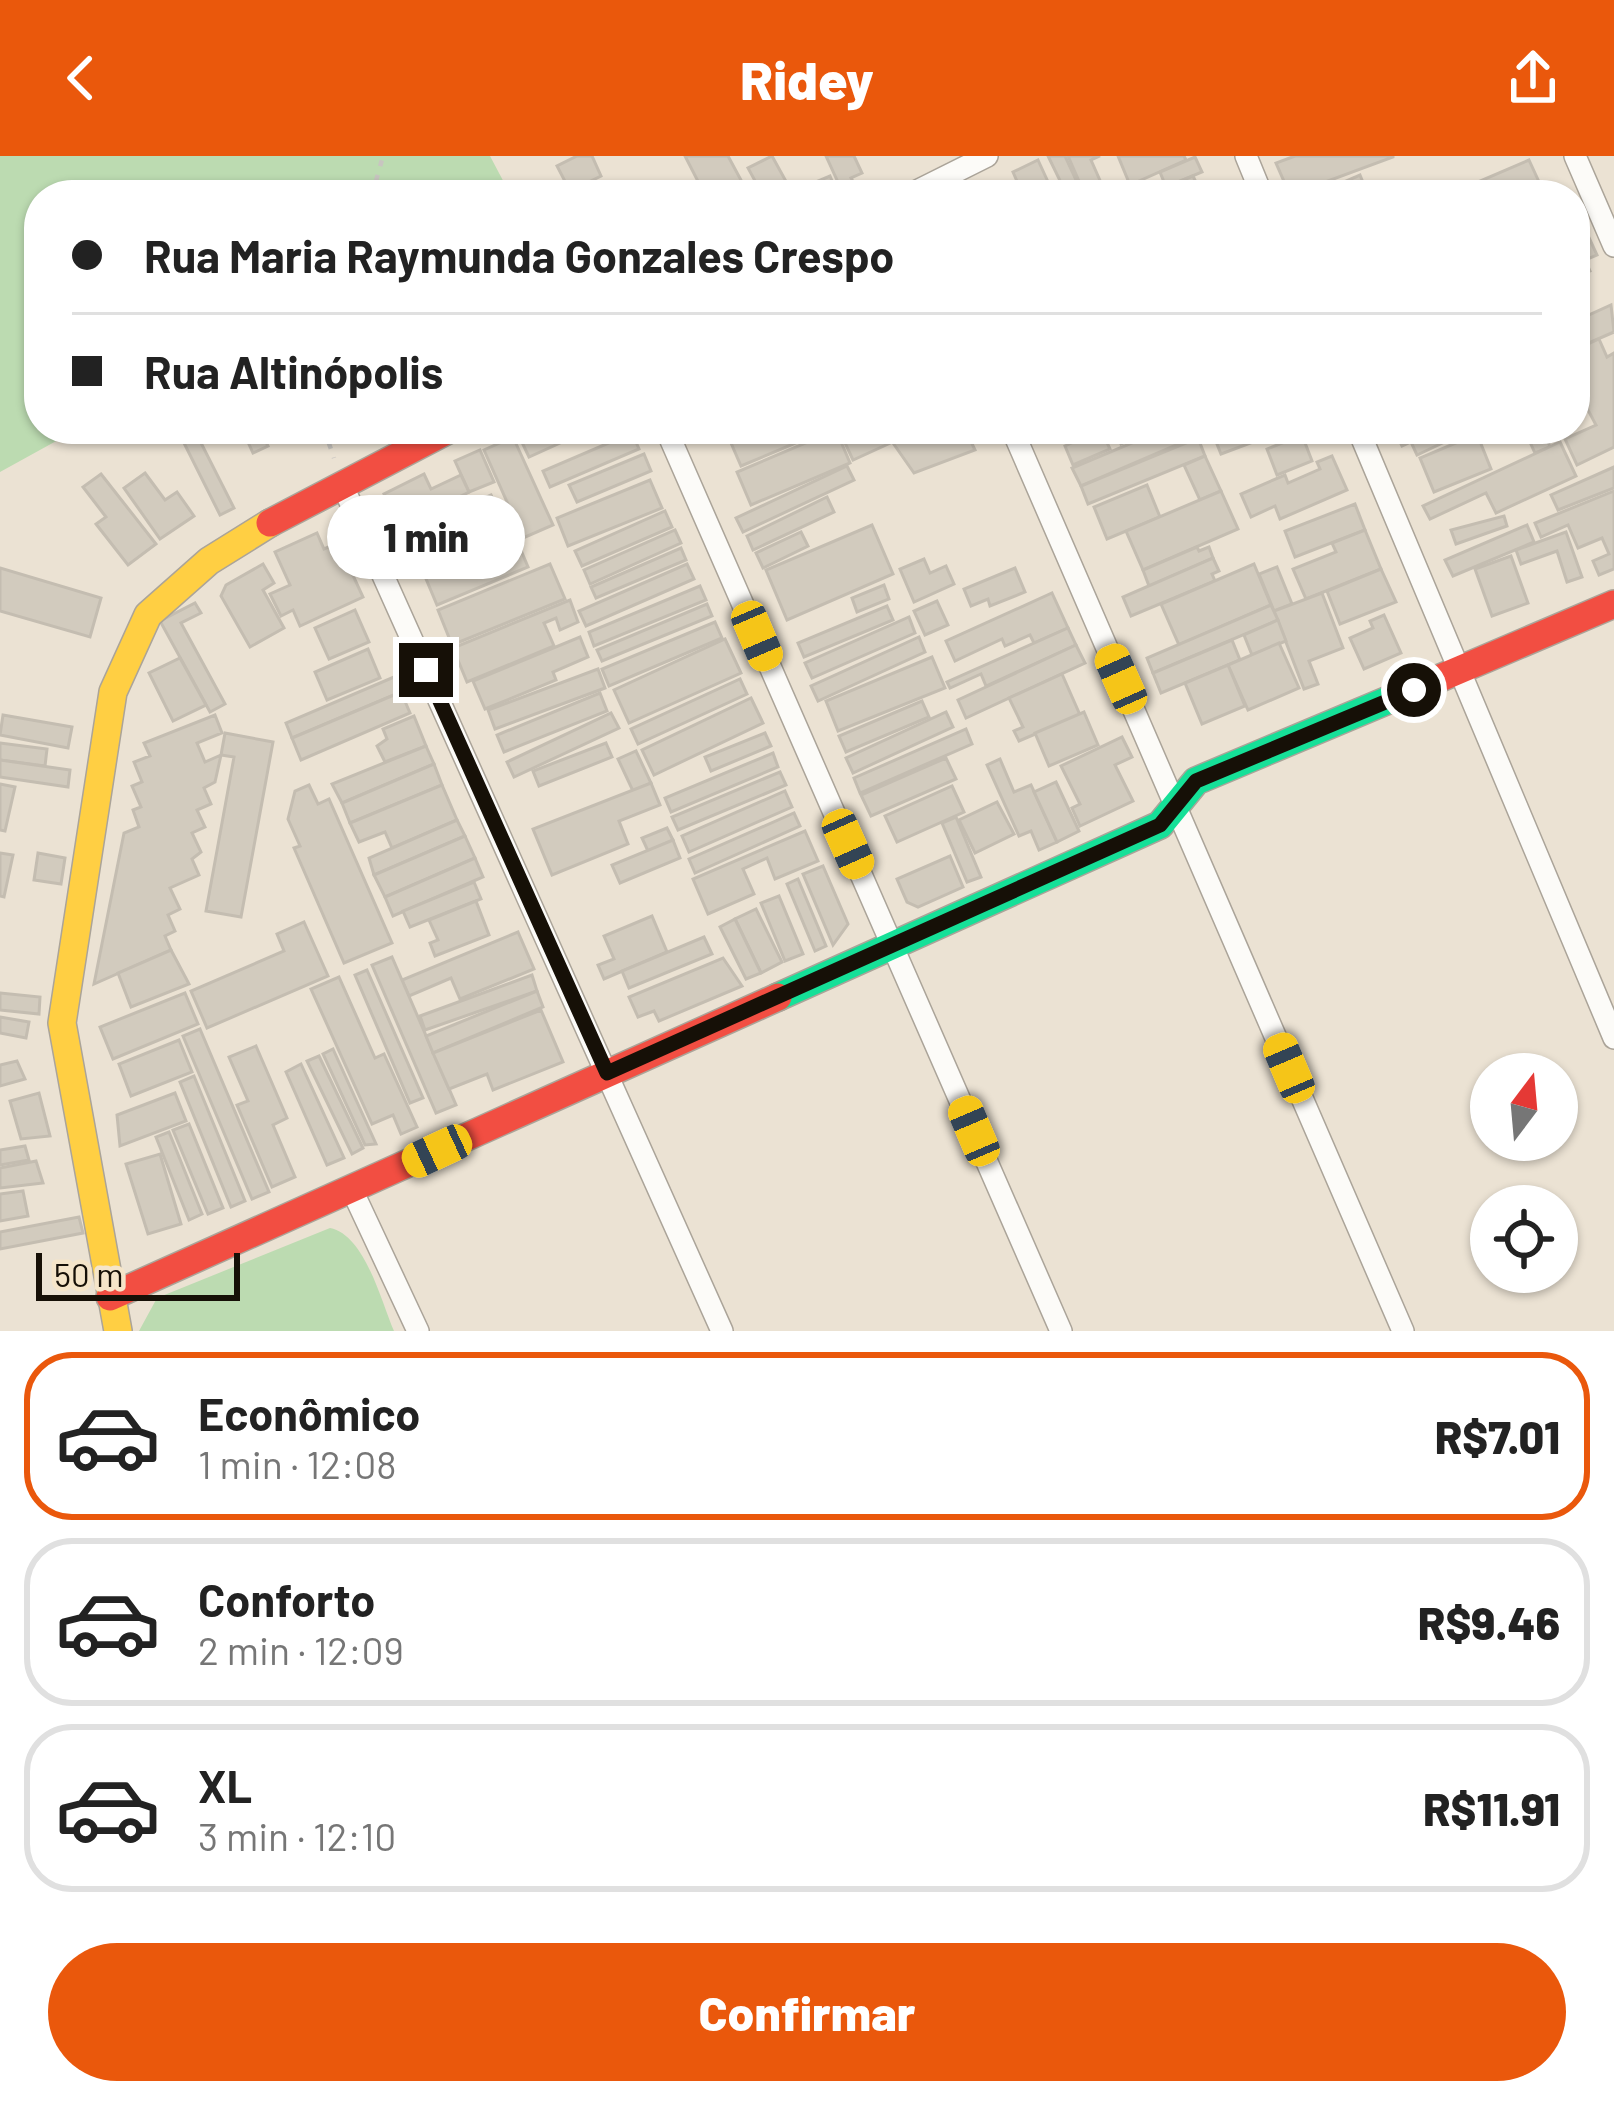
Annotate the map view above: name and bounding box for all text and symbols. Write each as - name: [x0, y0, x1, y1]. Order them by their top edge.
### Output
- icon: back: [48, 45, 114, 111]
- icon: share: [1500, 45, 1566, 111]
- text: Ridey: [740, 46, 874, 111]
- text: Rua Maria Raymunda Gonzales Crespo: [144, 228, 894, 282]
- text: Rua Altinópolis: [144, 344, 443, 398]
- callout: 1 min: [327, 496, 525, 580]
- text: 1 min: [383, 513, 469, 560]
- car: [726, 596, 788, 676]
- car: [1090, 639, 1152, 719]
- route end: [399, 643, 453, 697]
- route start: [1387, 663, 1441, 717]
- car: [817, 804, 879, 884]
- car: [1258, 1028, 1320, 1108]
- north arrow: [1470, 1053, 1578, 1161]
- map controls: [1470, 1053, 1578, 1293]
- car: [943, 1091, 1005, 1171]
- car: [397, 1119, 477, 1183]
- button: locate: [1470, 1185, 1578, 1293]
- scale bar: [36, 1247, 240, 1300]
- text: 50 m: [54, 1254, 124, 1294]
- icon: car: [54, 1382, 162, 1490]
- text: Econômico: [198, 1386, 420, 1440]
- text: R$7.01: [1435, 1409, 1560, 1463]
- text: 1 min · 12:08: [198, 1440, 397, 1487]
- icon: car: [54, 1568, 162, 1676]
- text: Conforto: [198, 1572, 375, 1626]
- text: R$9.46: [1418, 1595, 1560, 1649]
- text: 2 min · 12:09: [198, 1626, 404, 1673]
- icon: car: [54, 1754, 162, 1862]
- text: XL: [198, 1758, 252, 1812]
- text: R$11.91: [1423, 1781, 1560, 1835]
- text: 3 min · 12:10: [198, 1812, 396, 1859]
- button: Confirmar: [48, 1943, 1566, 2081]

